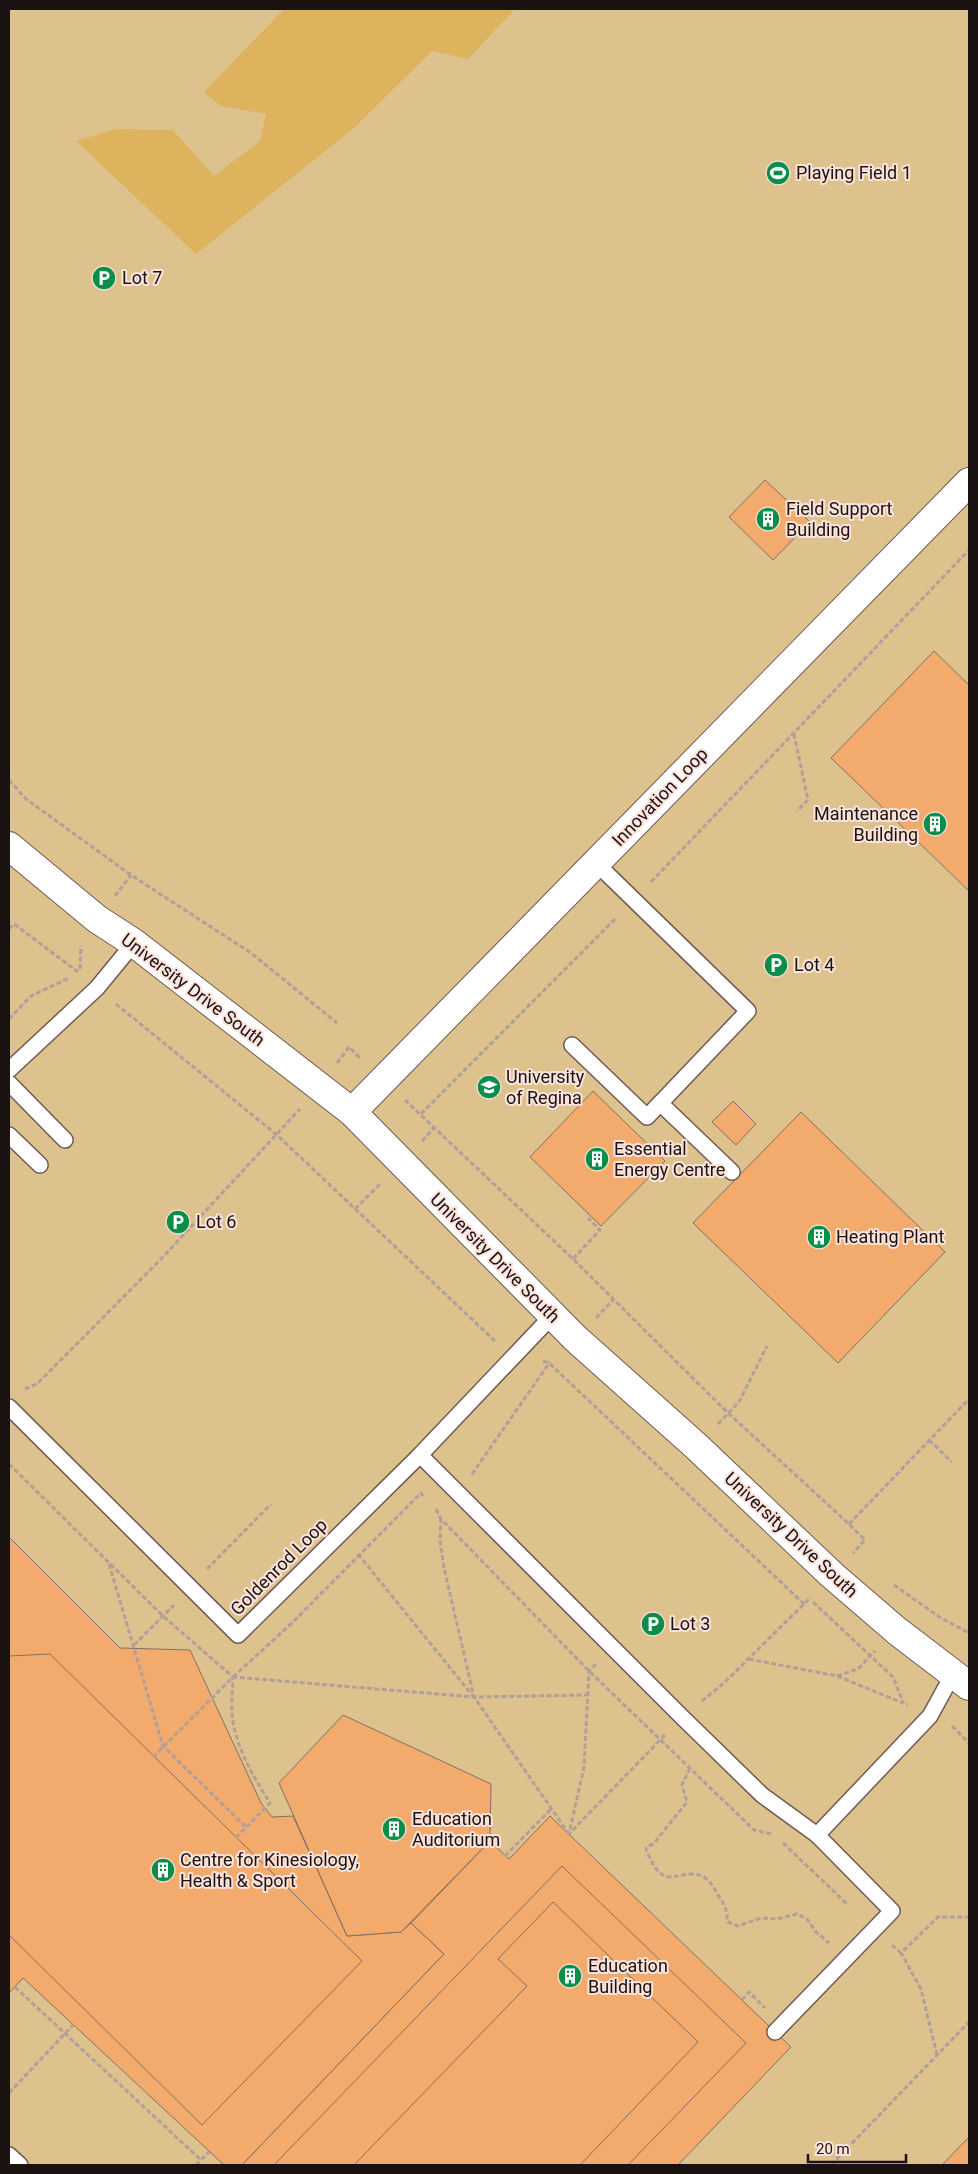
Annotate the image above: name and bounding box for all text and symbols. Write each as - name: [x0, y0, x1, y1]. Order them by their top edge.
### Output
- sports icon: Playing Field 1: [765, 160, 791, 186]
- place label: Playing Field 1: [796, 162, 912, 183]
- parking icon: Lot 7: [91, 265, 117, 291]
- place label: Lot 7: [122, 267, 162, 288]
- place label: Field Support Building: [786, 498, 892, 540]
- building icon: Field Support Building: [755, 506, 781, 532]
- street label: Innovation Loop: [607, 743, 712, 850]
- place label: Maintenance Building: [814, 803, 918, 845]
- building icon: Maintenance Building: [922, 811, 948, 837]
- street label: University Drive South: [117, 929, 269, 1050]
- parking icon: Lot 4: [763, 952, 789, 978]
- place label: Lot 4: [794, 954, 834, 975]
- place label: University of Regina: [506, 1066, 585, 1108]
- school or university icon: University of Regina: [476, 1074, 502, 1100]
- place label: Essential Energy Centre: [614, 1138, 725, 1180]
- building icon: Essential Energy Centre: [584, 1146, 610, 1172]
- street label: University Drive South: [426, 1189, 564, 1327]
- parking icon: Lot 6: [165, 1209, 191, 1235]
- place label: Lot 6: [196, 1211, 236, 1232]
- building icon: Heating Plant: [806, 1224, 832, 1250]
- place label: Heating Plant: [836, 1226, 944, 1247]
- street label: University Drive South: [720, 1467, 862, 1602]
- street label: Goldenrod Loop: [226, 1514, 331, 1619]
- parking icon: Lot 3: [640, 1611, 666, 1637]
- place label: Lot 3: [670, 1613, 710, 1634]
- place label: Education Auditorium: [412, 1808, 500, 1850]
- building icon: Education Auditorium: [381, 1816, 407, 1842]
- place label: Centre for Kinesiology, Health & Sport: [180, 1849, 359, 1891]
- building icon: Centre for Kinesiology, Health & Sport: [150, 1857, 176, 1883]
- place label: Education Building: [588, 1955, 668, 1997]
- building icon: Education Building: [557, 1963, 583, 1989]
- scale bar: [808, 2132, 906, 2164]
- text: 20 m: [816, 2140, 850, 2158]

